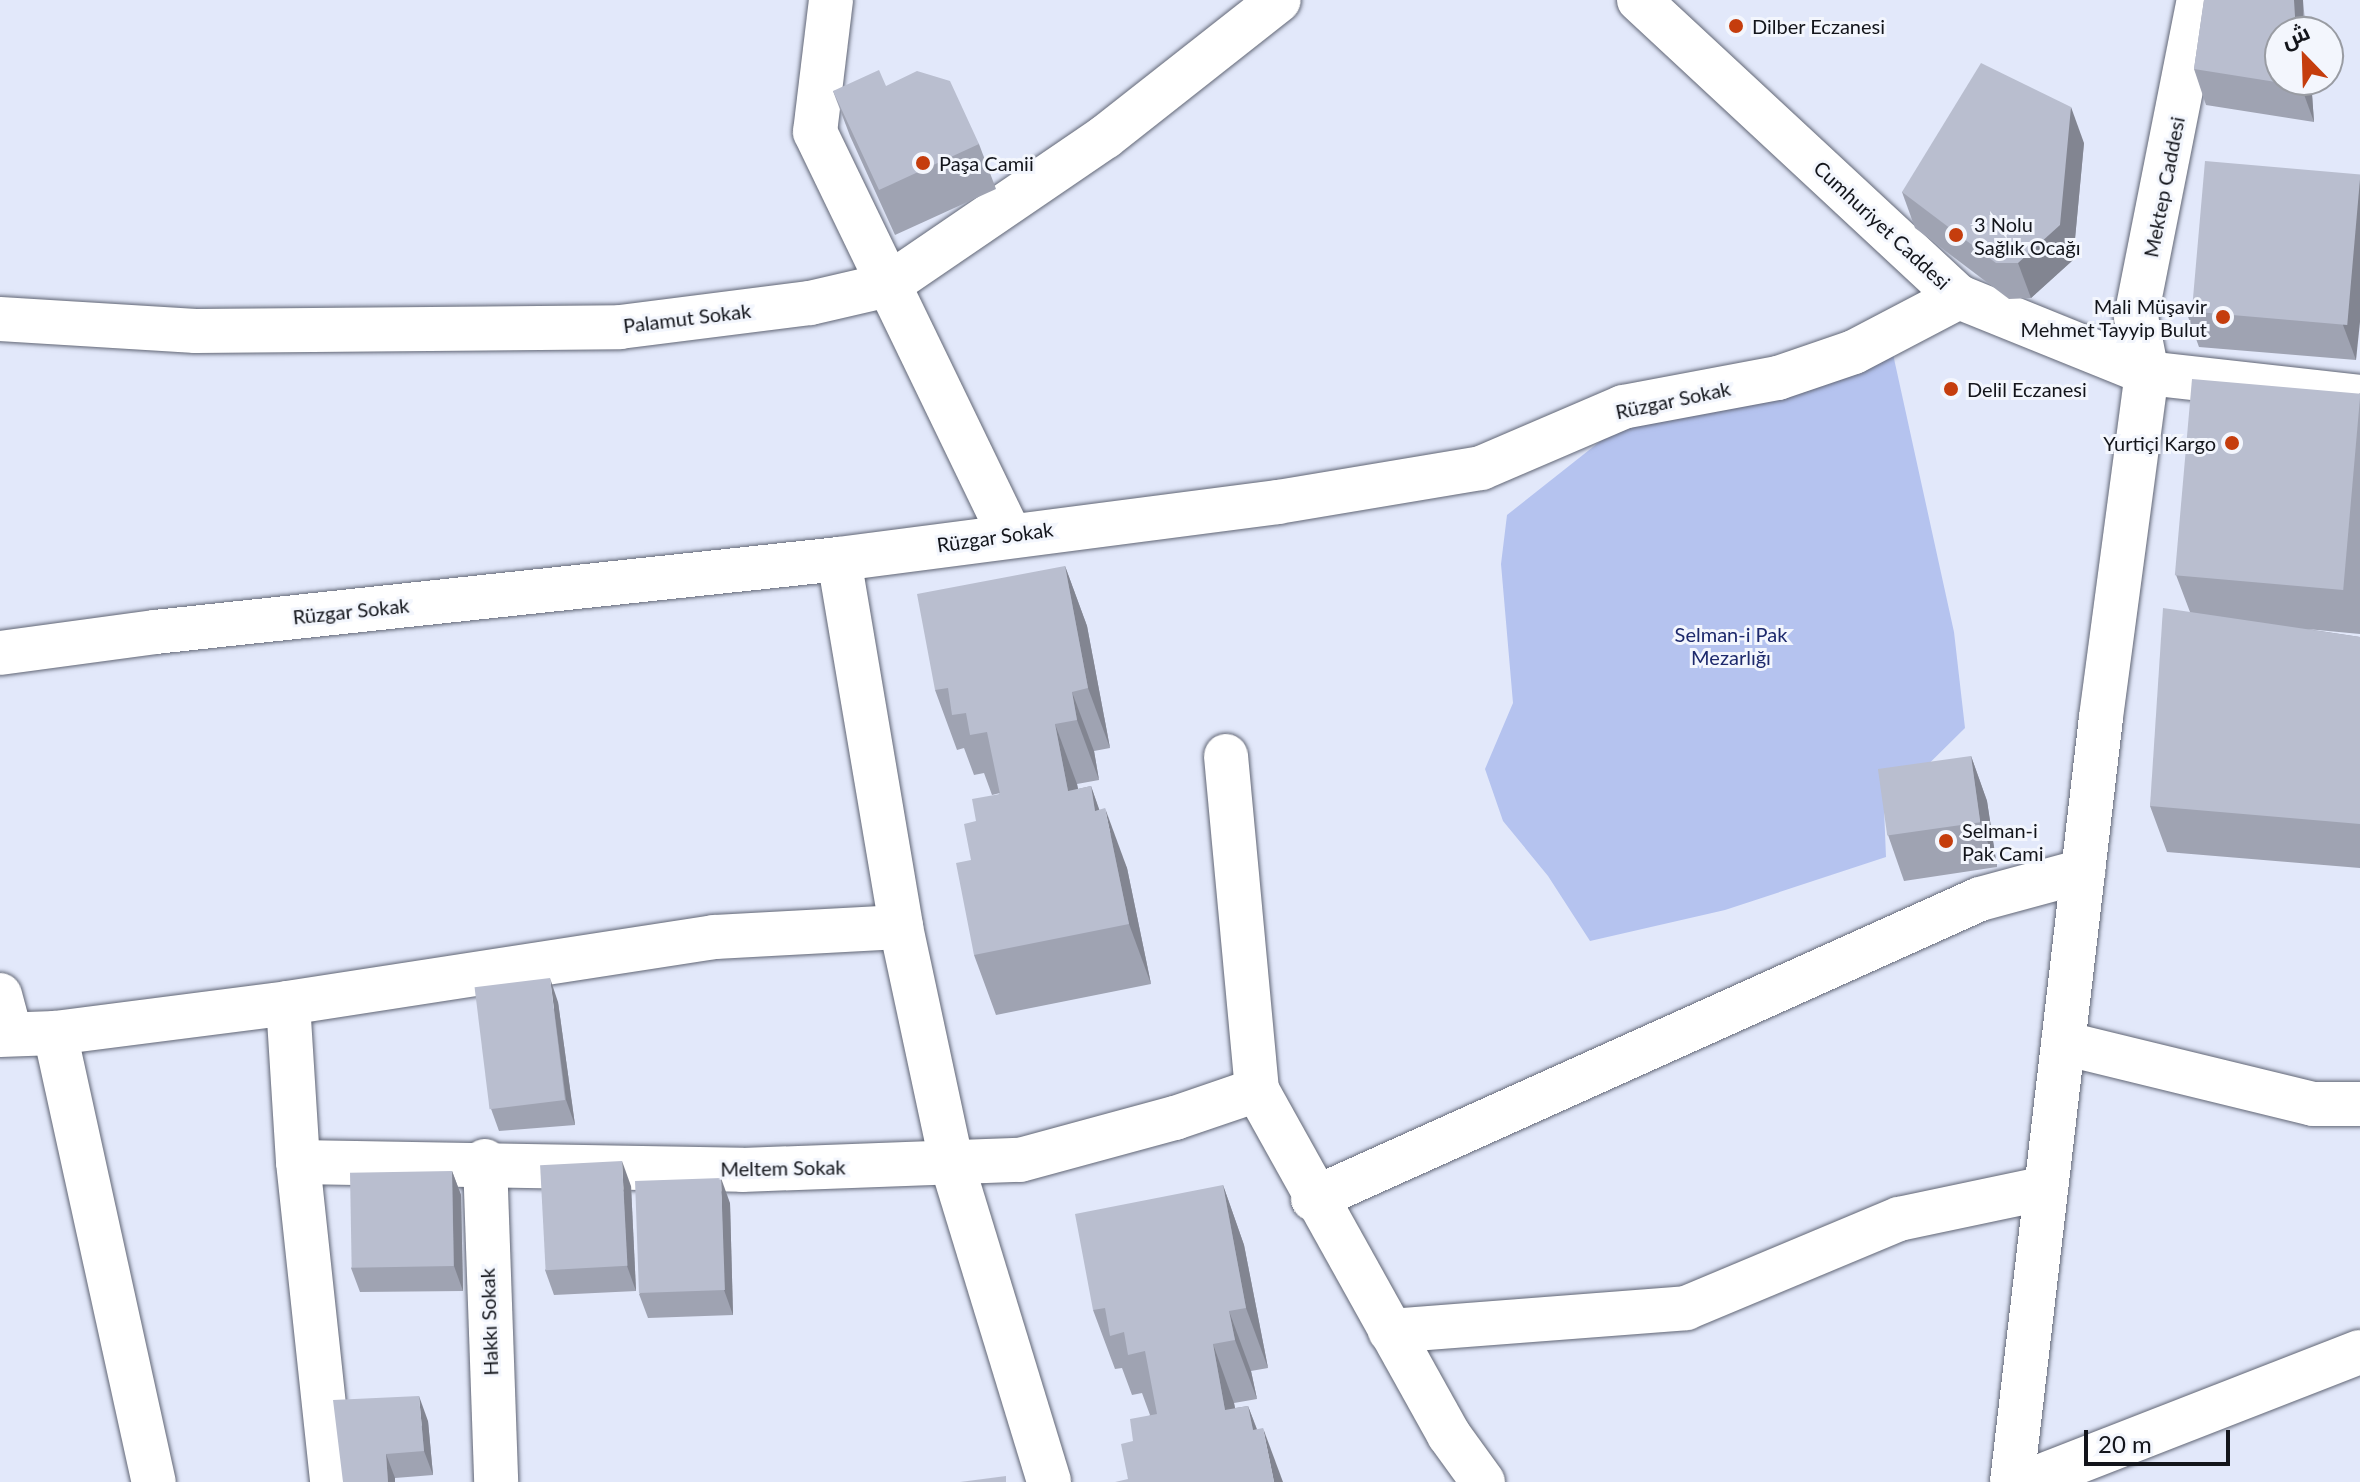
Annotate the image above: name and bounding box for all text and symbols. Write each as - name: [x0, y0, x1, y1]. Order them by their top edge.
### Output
- place label: Dilber Eczanesi: [1752, 14, 1885, 38]
- north arrow: [2264, 16, 2344, 96]
- marker: Dilber Eczanesi: [1727, 17, 1745, 35]
- text: ش: [2277, 17, 2313, 53]
- street label: Mektep Caddesi: [2139, 115, 2189, 259]
- place label: Paşa Camii: [939, 151, 1034, 175]
- marker: Paşa Camii: [914, 154, 932, 172]
- street label: Cumhuriyet Caddesi: [1809, 156, 1955, 294]
- place label: 3 Nolu Sağlık Ocağı: [1974, 212, 2080, 259]
- marker: 3 Nolu Sağlık Ocağı: [1945, 224, 1967, 246]
- place label: Mali Müşavir Mehmet Tayyip Bulut: [2020, 294, 2207, 341]
- street label: Palamut Sokak: [622, 298, 752, 338]
- marker: Mali Müşavir Mehmet Tayyip Bulut: [2214, 308, 2232, 326]
- street label: Rüzgar Sokak: [1613, 376, 1733, 424]
- place label: Delil Eczanesi: [1967, 377, 2087, 401]
- marker: Delil Eczanesi: [1942, 380, 1960, 398]
- place label: Yurtiçi Kargo: [2103, 431, 2216, 455]
- marker: Yurtiçi Kargo: [2223, 434, 2241, 452]
- street label: Rüzgar Sokak: [935, 517, 1055, 557]
- street label: Rüzgar Sokak: [291, 593, 411, 629]
- park label: Selman-i Pak Mezarlığı: [1675, 623, 1787, 670]
- place label: Selman-i Pak Cami: [1962, 818, 2043, 865]
- marker: Selman-i Pak Cami: [1937, 832, 1955, 850]
- street label: Meltem Sokak: [720, 1155, 846, 1181]
- street label: Hakkı Sokak: [475, 1268, 503, 1376]
- scale bar: [2088, 1414, 2234, 1464]
- text: 20 m: [2098, 1429, 2152, 1458]

